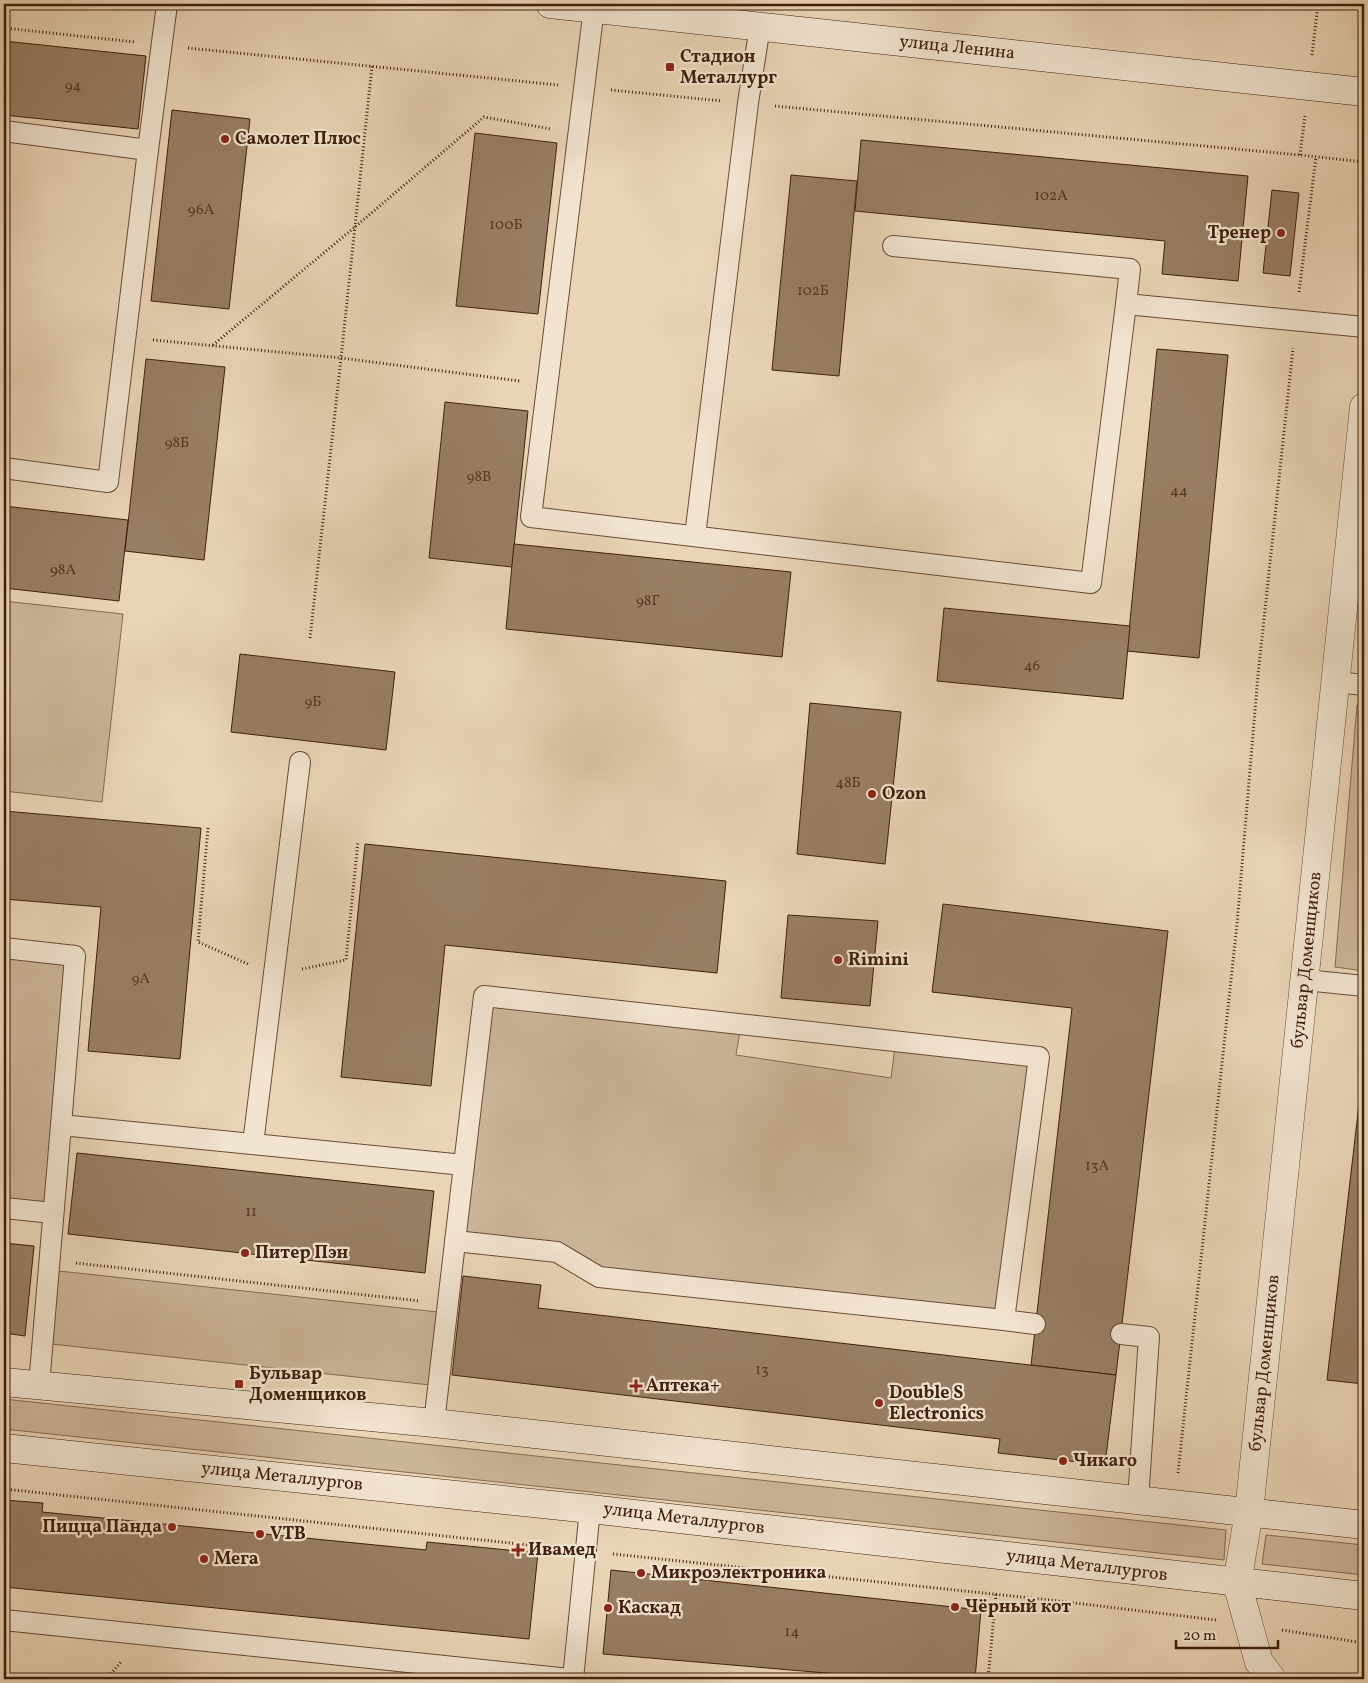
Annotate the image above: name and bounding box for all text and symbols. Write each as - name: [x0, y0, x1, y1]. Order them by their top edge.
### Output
- street label: улица Ленина: [898, 29, 1016, 67]
- place label: Стадион Металлург: [680, 45, 777, 91]
- marker: Стадион Металлург: [664, 61, 676, 73]
- house number: 94: [65, 76, 81, 97]
- place label: Самолет Плюс: [235, 127, 361, 152]
- marker: Самолет Плюс: [219, 133, 231, 145]
- house number: 102А: [1034, 186, 1068, 207]
- house number: 96А: [188, 200, 215, 221]
- house number: 100Б: [489, 215, 523, 236]
- place label: Тренер: [1208, 221, 1271, 246]
- marker: Тренер: [1275, 227, 1287, 239]
- house number: 102Б: [797, 281, 829, 302]
- house number: 98Б: [165, 433, 189, 454]
- house number: 98В: [467, 467, 491, 488]
- house number: 44: [1170, 481, 1188, 502]
- house number: 98А: [50, 560, 76, 581]
- house number: 98Г: [636, 591, 660, 612]
- house number: 46: [1024, 656, 1040, 677]
- house number: 9Б: [304, 692, 322, 713]
- house number: 48Б: [835, 773, 861, 794]
- place label: Ozon: [882, 782, 927, 807]
- marker: Ozon: [866, 788, 878, 800]
- street label: бульвар Доменщиков: [1285, 870, 1329, 1050]
- place label: Rimini: [848, 948, 909, 973]
- marker: Rimini: [832, 954, 844, 966]
- house number: 9А: [132, 969, 151, 990]
- house number: 13А: [1085, 1156, 1109, 1177]
- house number: 11: [245, 1202, 257, 1223]
- place label: Питер Пэн: [255, 1241, 349, 1266]
- marker: Питер Пэн: [239, 1247, 251, 1259]
- street label: бульвар Доменщиков: [1243, 1273, 1287, 1453]
- house number: 13: [755, 1360, 769, 1381]
- place label: Бульвар Доменщиков: [249, 1362, 367, 1408]
- place label: Аптека+: [646, 1374, 720, 1399]
- marker: Бульвар Доменщиков: [233, 1378, 245, 1390]
- marker: Аптека+: [630, 1380, 642, 1392]
- place label: Double S Electronics: [889, 1381, 984, 1427]
- marker: Double S Electronics: [873, 1397, 885, 1409]
- place label: Чикаго: [1073, 1449, 1137, 1474]
- marker: Чикаго: [1057, 1455, 1069, 1467]
- street label: улица Металлургов: [200, 1456, 364, 1498]
- street label: улица Металлургов: [602, 1497, 766, 1541]
- place label: Пицца Панда: [42, 1515, 162, 1540]
- marker: Пицца Панда: [166, 1521, 178, 1533]
- place label: VTB: [270, 1522, 306, 1547]
- marker: VTB: [254, 1528, 266, 1540]
- place label: Ивамед: [528, 1538, 596, 1563]
- marker: Ивамед: [512, 1544, 524, 1556]
- street label: улица Металлургов: [1005, 1544, 1169, 1588]
- place label: Мега: [214, 1547, 259, 1572]
- marker: Мега: [198, 1553, 210, 1565]
- place label: Микроэлектроника: [651, 1561, 827, 1586]
- marker: Микроэлектроника: [635, 1567, 647, 1579]
- place label: Чёрный кот: [965, 1595, 1071, 1620]
- place label: Каскад: [618, 1596, 681, 1621]
- marker: Чёрный кот: [949, 1601, 961, 1613]
- marker: Каскад: [602, 1602, 614, 1614]
- scale bar: [1176, 1618, 1278, 1650]
- house number: 14: [785, 1622, 799, 1643]
- text: 20 m: [1183, 1626, 1216, 1647]

